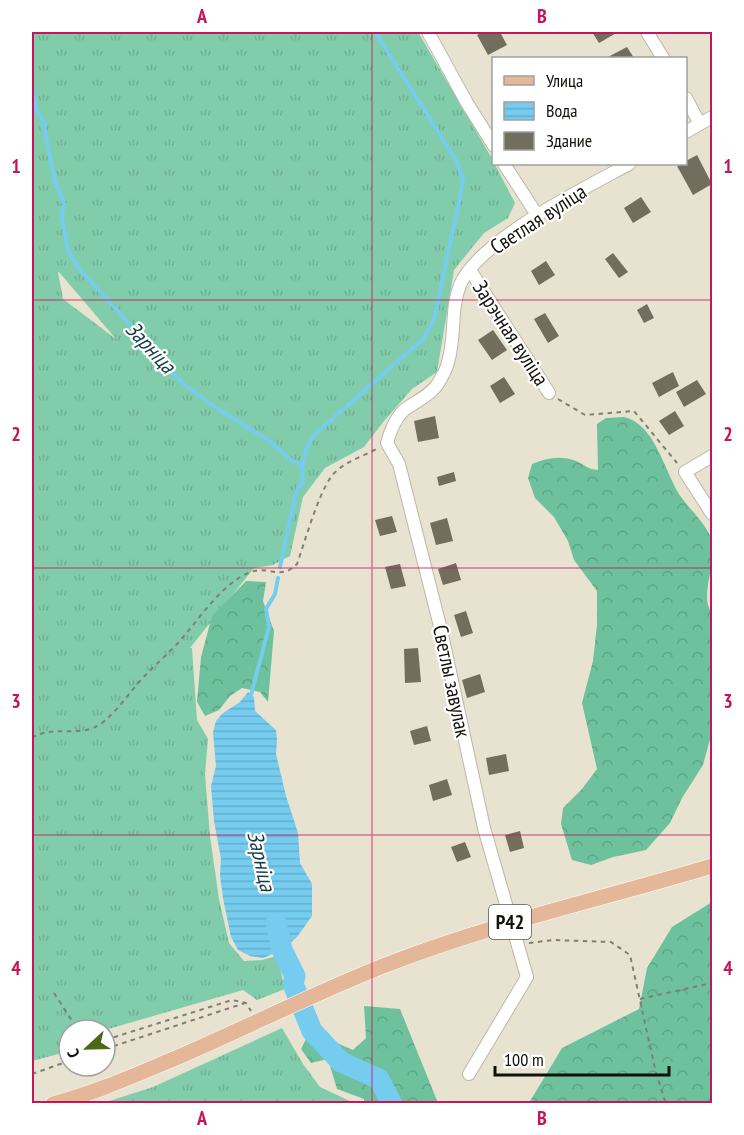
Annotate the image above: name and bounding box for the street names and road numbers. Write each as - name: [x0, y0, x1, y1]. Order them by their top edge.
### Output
- street label: Светлая вуліца: [485, 178, 591, 260]
- street label: Зарэчная вуліца: [467, 275, 555, 391]
- street label: Светлы завулак: [427, 622, 477, 740]
- road number: Р42: [489, 905, 531, 939]

